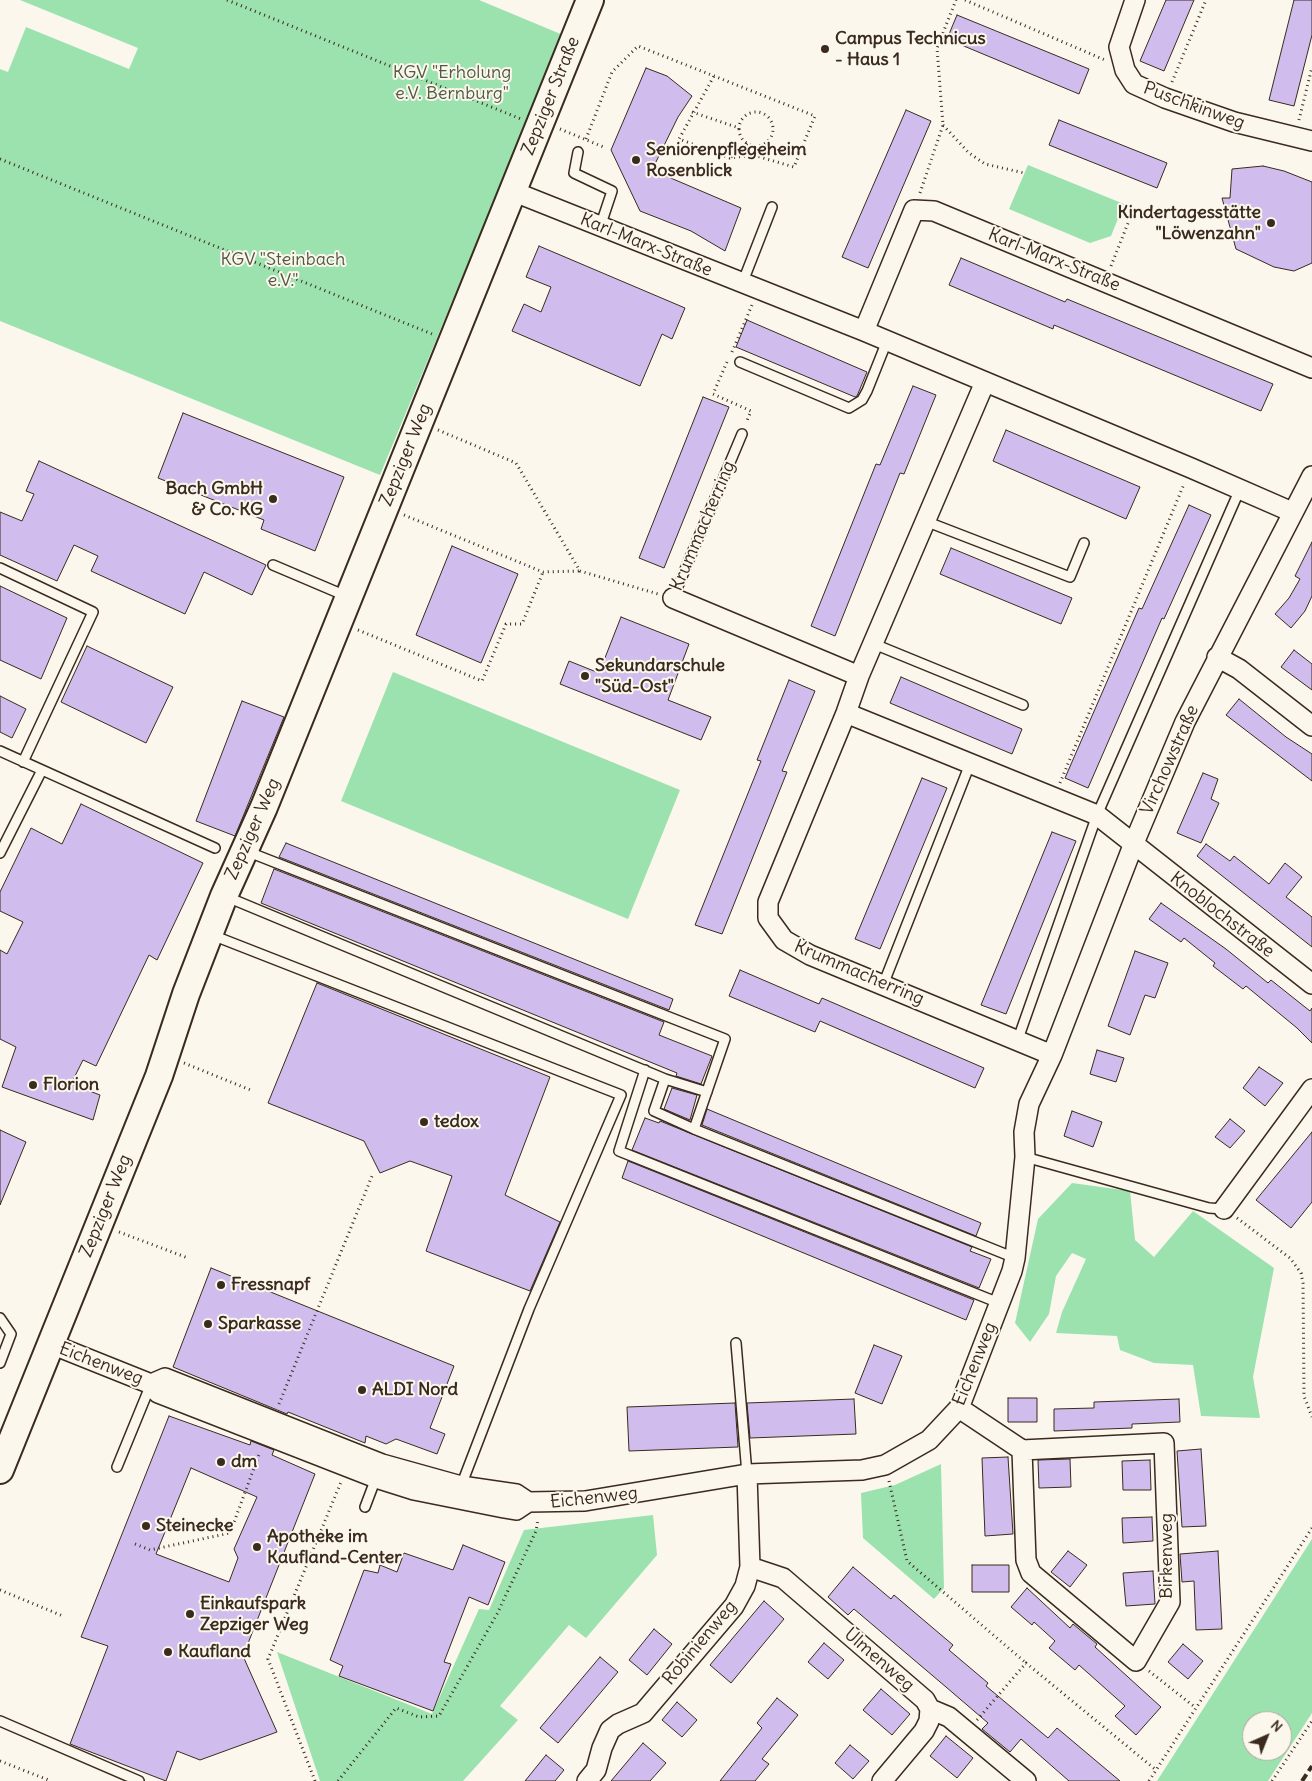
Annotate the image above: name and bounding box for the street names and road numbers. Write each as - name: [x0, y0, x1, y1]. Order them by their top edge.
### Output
- street label: Zepziger Straße: [517, 34, 585, 158]
- street label: Puschkinweg: [1140, 78, 1248, 134]
- street label: Karl-Marx-Straße: [577, 209, 715, 281]
- street label: Karl-Marx-Straße: [985, 224, 1123, 296]
- street label: Zepziger Weg: [376, 401, 436, 509]
- street label: Krummacherring: [666, 458, 740, 594]
- street label: Virchowstraße: [1136, 702, 1204, 818]
- street label: Zepziger Weg: [221, 775, 285, 883]
- street label: Knoblochstraße: [1166, 868, 1278, 962]
- street label: Krummacherring: [791, 936, 927, 1010]
- street label: Zepziger Weg: [76, 1152, 136, 1260]
- street label: Eichenweg: [948, 1319, 1002, 1409]
- street label: Eichenweg: [56, 1338, 146, 1390]
- street label: Eichenweg: [549, 1483, 639, 1513]
- street label: Birkenweg: [1156, 1513, 1178, 1599]
- street label: Robinienweg: [658, 1596, 742, 1690]
- street label: Ulmenweg: [840, 1624, 918, 1696]

